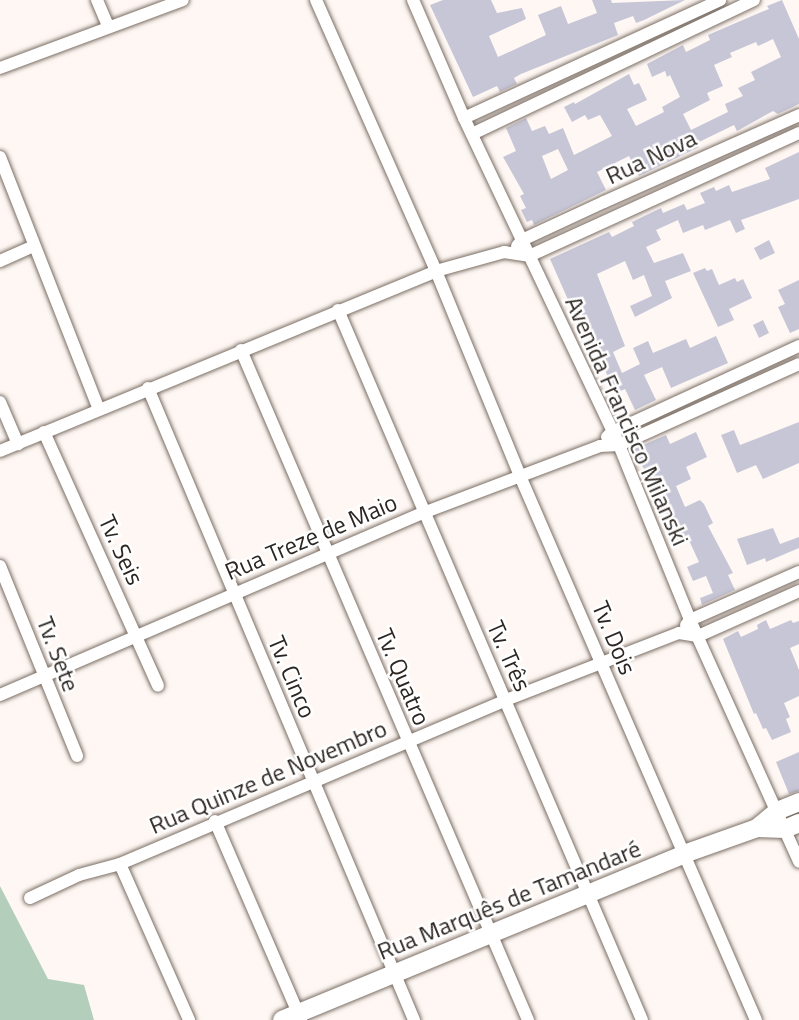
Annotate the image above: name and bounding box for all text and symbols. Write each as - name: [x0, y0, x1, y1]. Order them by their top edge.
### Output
- street label: Rua Nova: [601, 124, 701, 190]
- street label: Avenida Francisco Milanski: [559, 292, 695, 550]
- street label: Rua Treze de Maio: [221, 488, 401, 586]
- street label: Tv. Seis: [92, 511, 150, 589]
- street label: Tv. Dois: [586, 597, 642, 679]
- street label: Tv. Sete: [31, 613, 85, 695]
- street label: Tv. Três: [481, 616, 537, 696]
- street label: Tv. Quatro: [370, 624, 436, 730]
- street label: Tv. Cinco: [262, 632, 322, 722]
- street label: Rua Quinze de Novembro: [145, 714, 391, 840]
- street label: Rua Marquês de Tamandaré: [373, 834, 645, 966]

